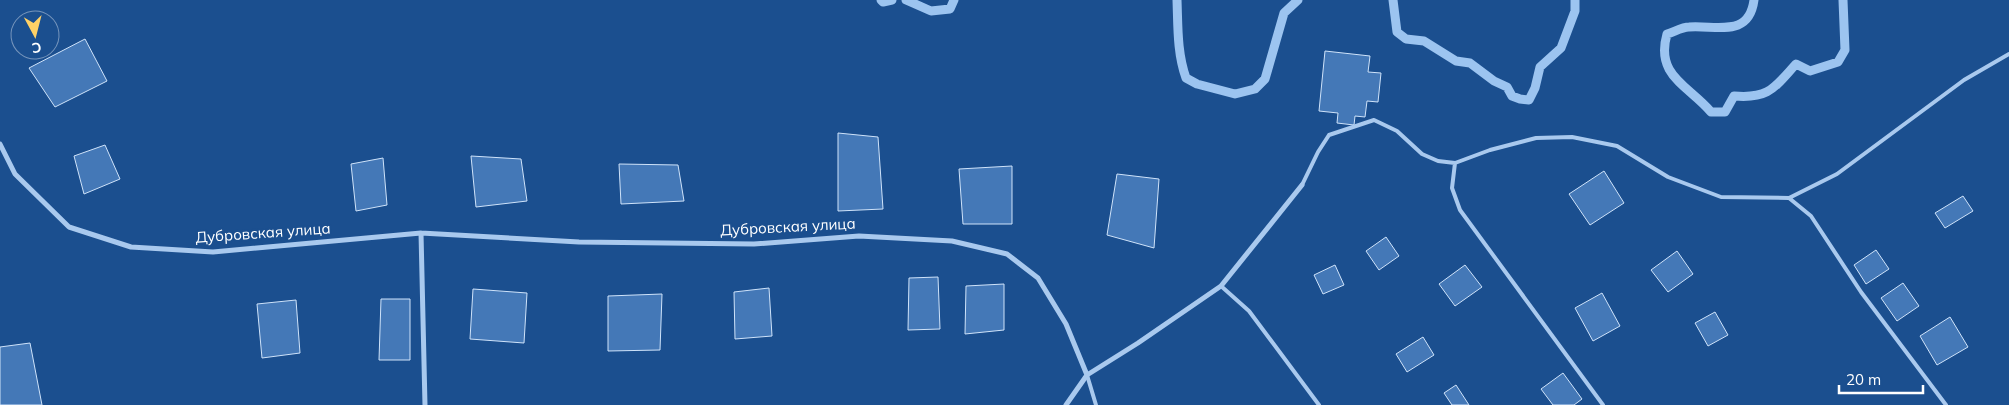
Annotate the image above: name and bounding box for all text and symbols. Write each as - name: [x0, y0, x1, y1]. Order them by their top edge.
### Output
- north arrow: [10, 10, 60, 60]
- text: С: [31, 38, 42, 57]
- street label: Дубровская улица: [720, 213, 856, 240]
- street label: Дубровская улица: [195, 218, 331, 247]
- scale bar: [1839, 362, 1923, 394]
- text: 20 m: [1846, 370, 1881, 389]

